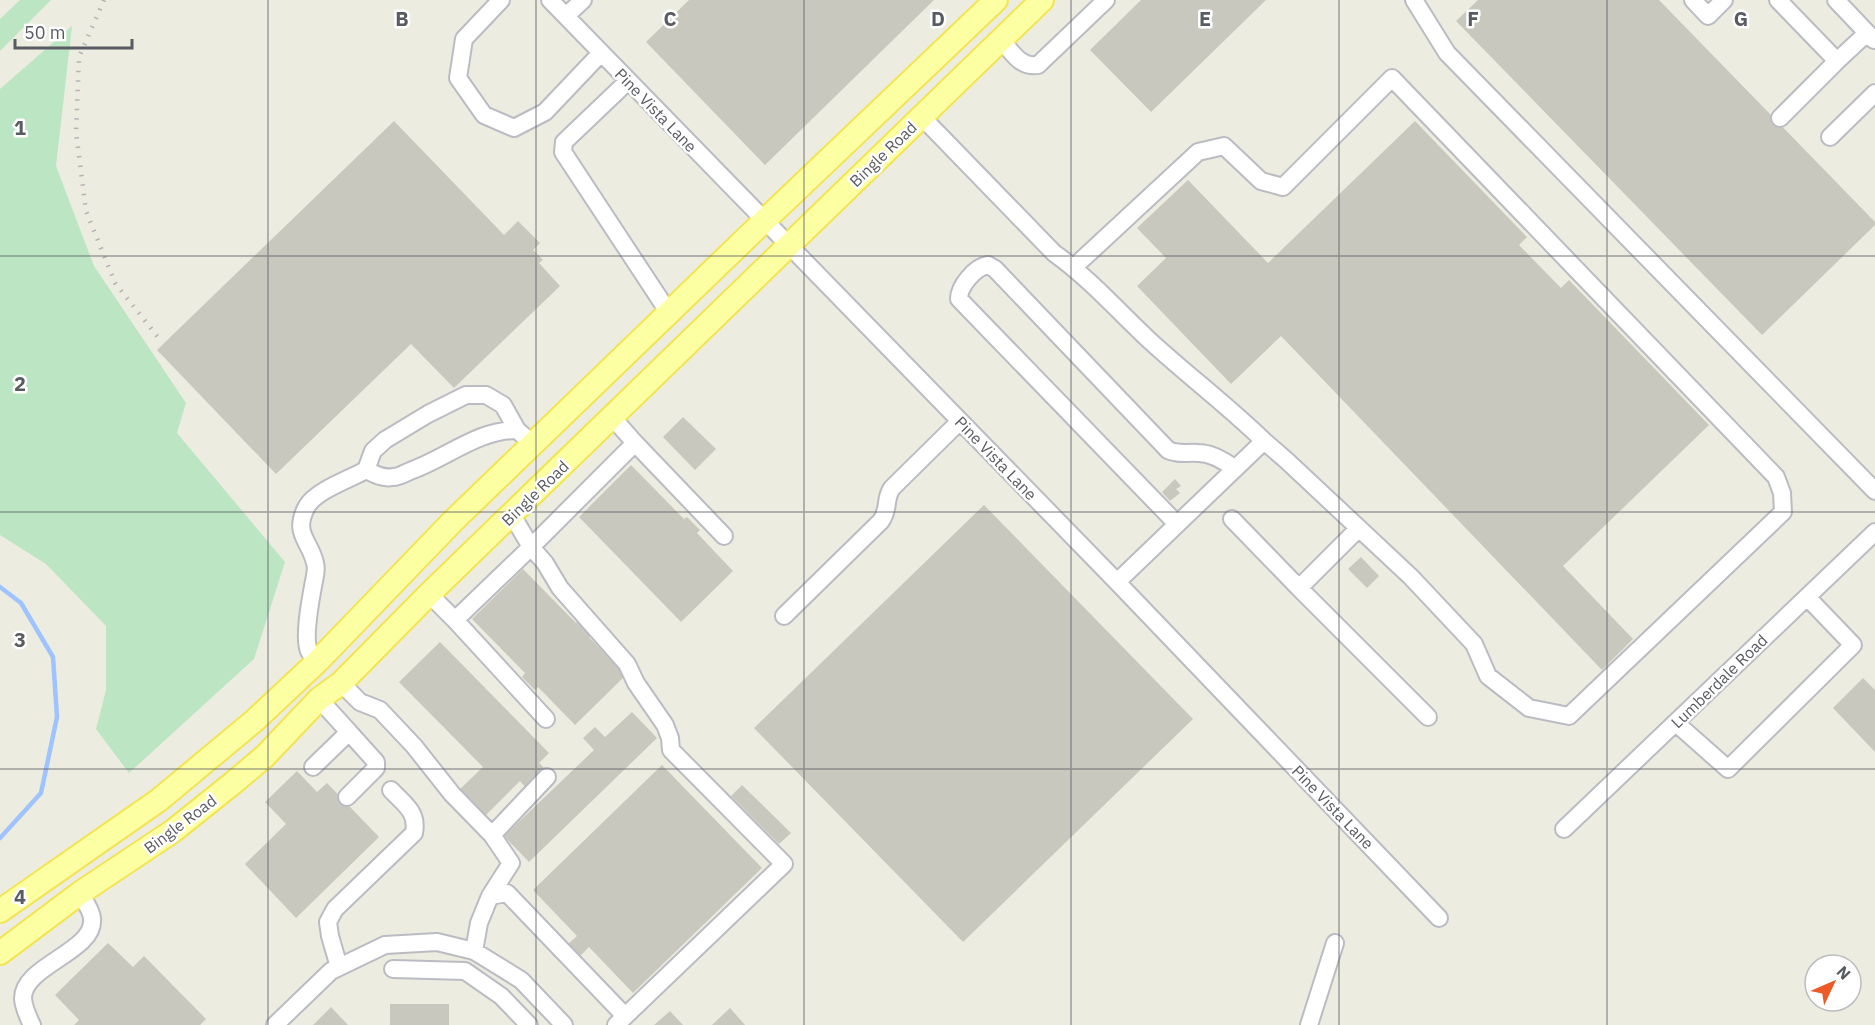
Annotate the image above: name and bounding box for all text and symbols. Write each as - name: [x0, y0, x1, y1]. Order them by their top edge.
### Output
- text: B: [395, 5, 409, 32]
- text: C: [663, 5, 677, 32]
- text: D: [931, 5, 945, 32]
- text: E: [1199, 5, 1211, 32]
- text: F: [1467, 5, 1479, 32]
- text: G: [1734, 5, 1748, 32]
- scale bar: [15, 12, 132, 50]
- text: 50 m: [24, 21, 66, 44]
- street label: Pine Vista Lane: [611, 64, 701, 156]
- text: 1: [14, 114, 26, 141]
- street label: Bingle Road: [845, 117, 921, 191]
- text: 2: [14, 370, 26, 397]
- street label: Pine Vista Lane: [951, 412, 1041, 504]
- street label: Bingle Road: [497, 456, 573, 530]
- text: 3: [14, 626, 26, 653]
- street label: Lumberdale Road: [1667, 630, 1771, 732]
- street label: Pine Vista Lane: [1288, 761, 1378, 853]
- street label: Bingle Road: [140, 790, 220, 858]
- text: 4: [14, 883, 26, 910]
- north arrow: [1803, 953, 1863, 1013]
- text: N: [1833, 961, 1855, 984]

